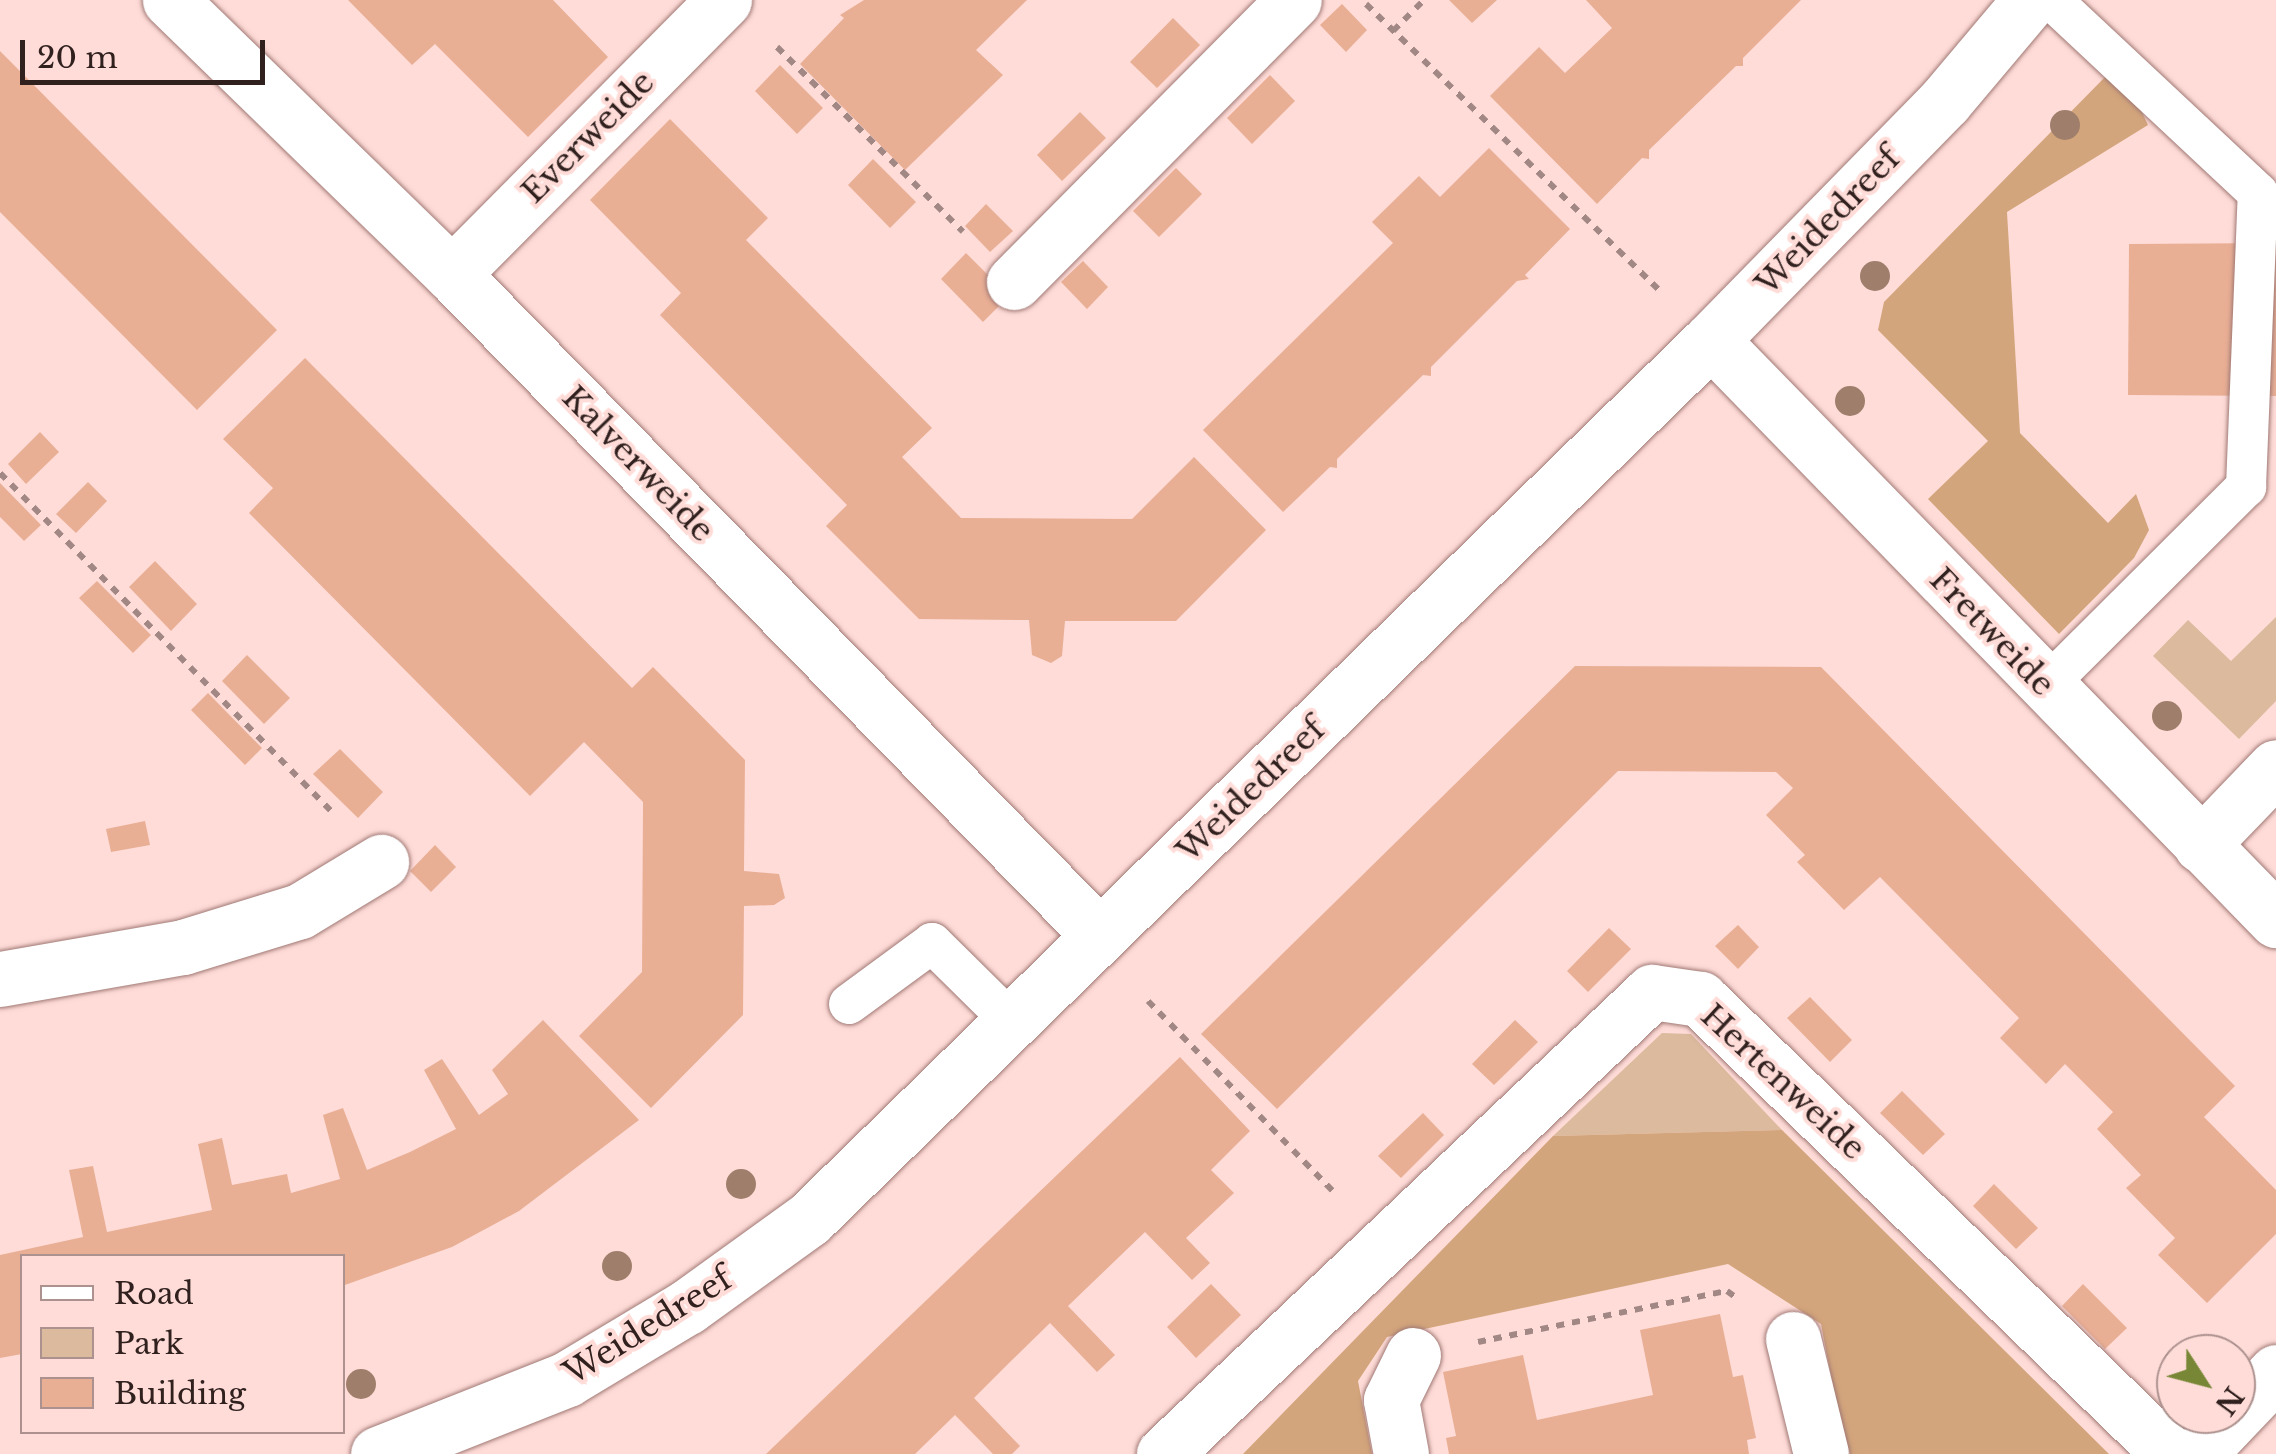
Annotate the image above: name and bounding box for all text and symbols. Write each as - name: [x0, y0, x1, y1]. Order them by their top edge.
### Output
- scale bar: [25, 20, 270, 82]
- text: 20 m: [37, 39, 118, 76]
- street label: Everweide: [514, 63, 662, 211]
- street label: Weidedreef: [1748, 139, 1908, 303]
- street label: Kalverweide: [554, 378, 722, 550]
- street label: Fretweide: [1922, 560, 2062, 704]
- street label: Weidedreef: [1169, 710, 1333, 870]
- street label: Hertenweide: [1693, 996, 1873, 1168]
- legend: [20, 1254, 345, 1434]
- street label: Weidedreef: [557, 1259, 739, 1393]
- text: Road: [114, 1275, 194, 1312]
- text: Park: [114, 1325, 184, 1362]
- north arrow: [2156, 1334, 2256, 1434]
- text: Building: [114, 1375, 246, 1412]
- text: N: [2207, 1380, 2251, 1422]

